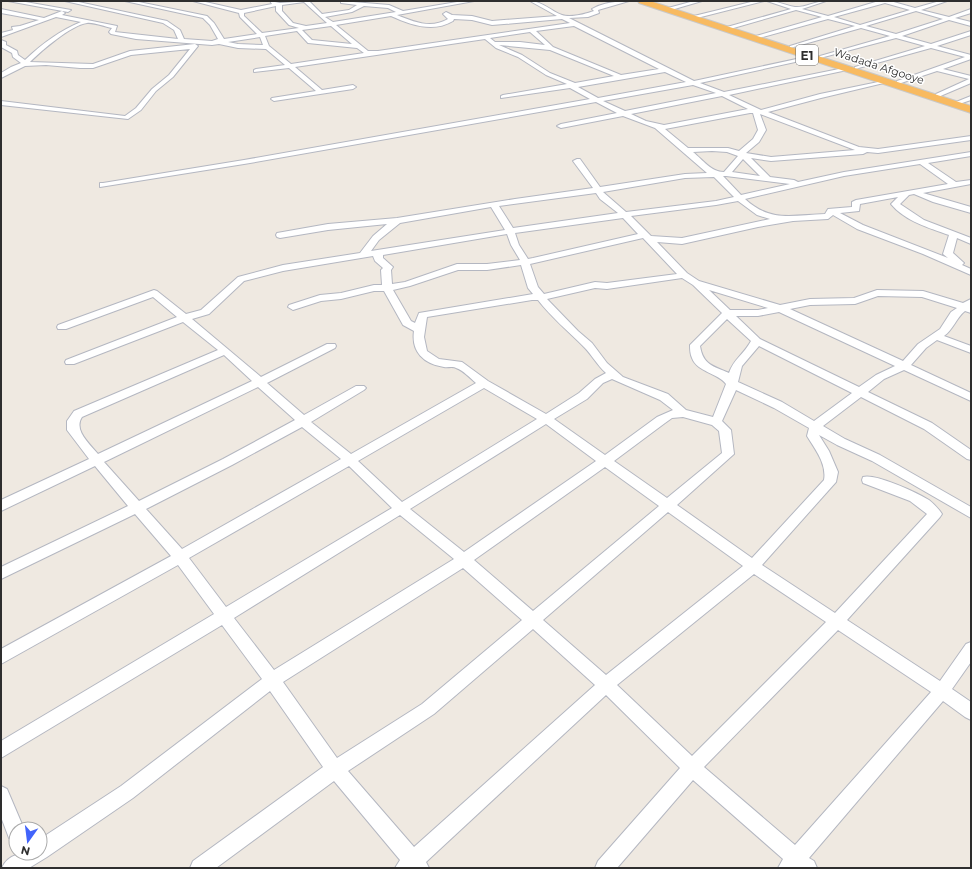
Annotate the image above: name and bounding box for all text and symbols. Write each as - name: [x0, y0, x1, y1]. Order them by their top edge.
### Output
- road number: E1: [796, 45, 818, 65]
- street label: Wadada Afgooye: [832, 45, 926, 87]
- north arrow: [8, 821, 48, 861]
- text: N: [20, 843, 32, 859]

